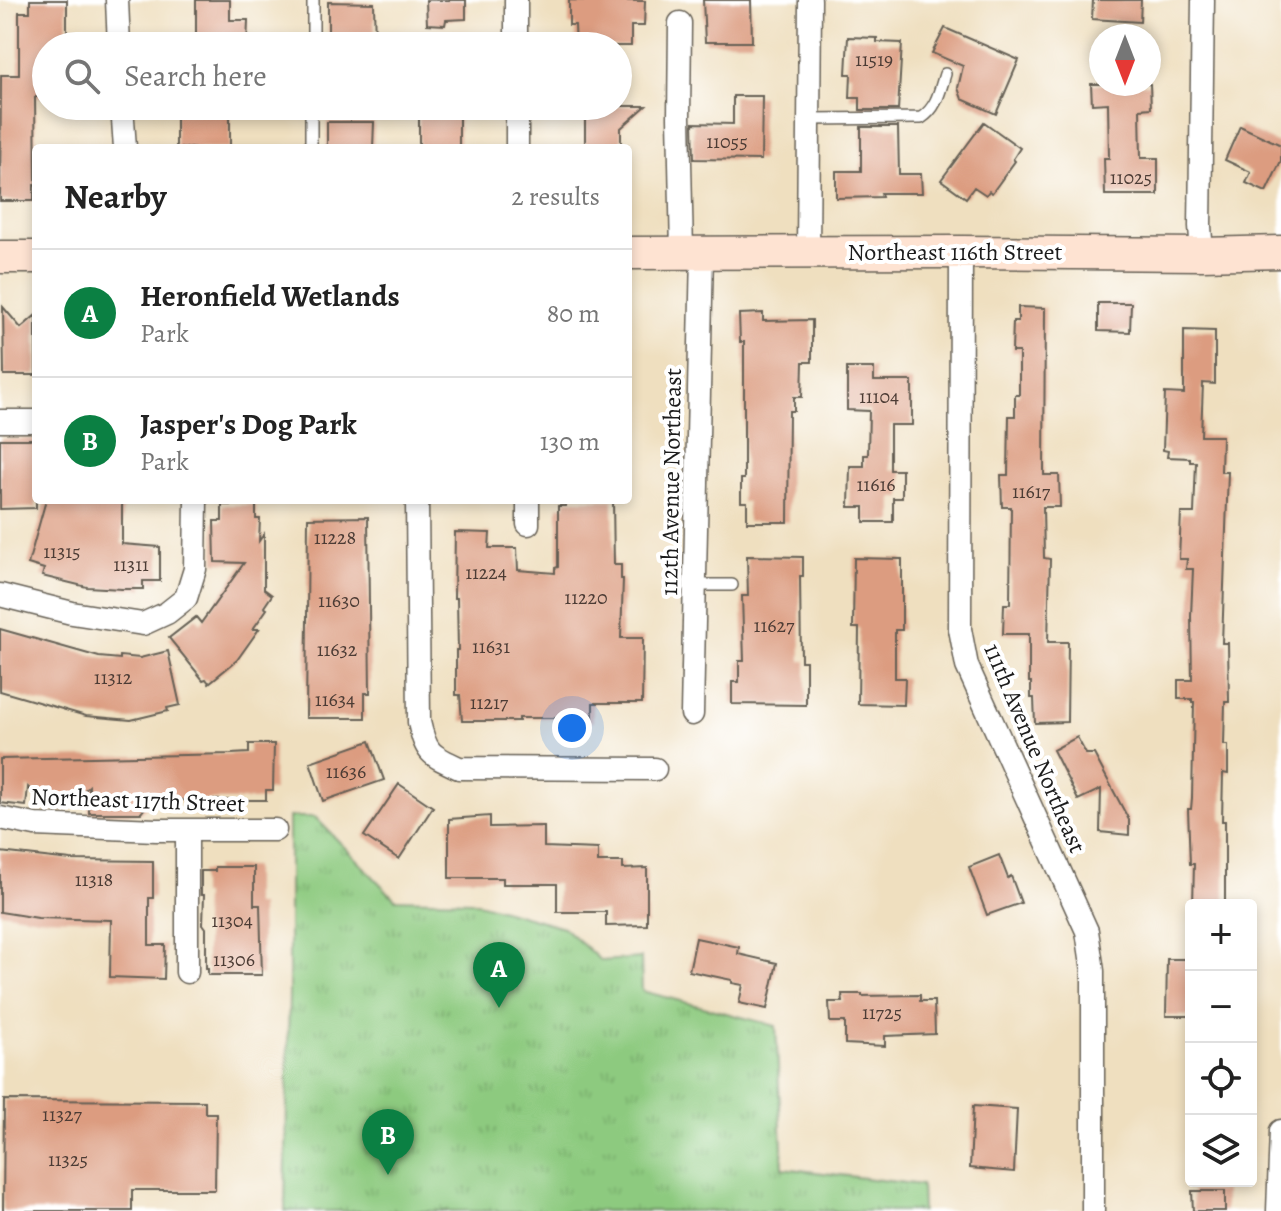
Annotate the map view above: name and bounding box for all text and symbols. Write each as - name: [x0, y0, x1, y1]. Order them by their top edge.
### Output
- north arrow: [1089, 24, 1161, 96]
- search box: [32, 32, 632, 120]
- house number: 11519: [855, 46, 893, 73]
- icon: search: [60, 54, 104, 98]
- text: Search here: [124, 56, 267, 96]
- house number: 11055: [706, 128, 748, 155]
- house number: 11025: [1110, 164, 1152, 191]
- text: Nearby: [64, 173, 167, 220]
- text: 2 results: [511, 179, 600, 214]
- street label: Northeast 116th Street: [848, 236, 1063, 268]
- text: Heronfield Wetlands: [140, 276, 400, 316]
- text: A: [82, 296, 98, 331]
- text: 80 m: [547, 296, 600, 331]
- text: Park: [140, 316, 189, 351]
- street label: 112th Avenue Northeast: [653, 368, 689, 596]
- house number: 11104: [859, 383, 899, 410]
- text: Jasper's Dog Park: [140, 404, 357, 444]
- text: B: [82, 424, 98, 459]
- text: 130 m: [540, 424, 600, 459]
- text: Park: [140, 444, 189, 479]
- house number: 11616: [857, 471, 896, 498]
- house number: 11617: [1012, 478, 1051, 505]
- house number: 11228: [314, 524, 356, 551]
- house number: 11315: [43, 538, 81, 565]
- house number: 11311: [113, 551, 149, 578]
- house number: 11224: [465, 559, 507, 586]
- house number: 11220: [564, 584, 608, 611]
- house number: 11630: [318, 587, 360, 614]
- house number: 11627: [754, 612, 795, 639]
- house number: 11631: [472, 633, 510, 660]
- house number: 11632: [317, 636, 358, 663]
- street label: 111th Avenue Northeast: [976, 638, 1094, 858]
- house number: 11312: [94, 664, 133, 691]
- house number: 11634: [315, 686, 355, 713]
- house number: 11217: [470, 689, 509, 716]
- your location: [552, 708, 592, 748]
- house number: 11636: [326, 758, 366, 785]
- street label: Northeast 117th Street: [31, 780, 246, 820]
- house number: 11318: [75, 866, 113, 893]
- map controls: [1185, 899, 1257, 1187]
- button: +: [1185, 899, 1257, 971]
- house number: 11304: [211, 907, 253, 934]
- pin: A: [473, 942, 525, 1008]
- house number: 11306: [213, 946, 255, 973]
- button: −: [1185, 971, 1257, 1043]
- house number: 11725: [862, 999, 902, 1026]
- button: locate: [1185, 1043, 1257, 1115]
- house number: 11327: [42, 1101, 83, 1128]
- pin: B: [362, 1109, 414, 1175]
- button: layers: [1185, 1115, 1257, 1187]
- house number: 11325: [48, 1146, 88, 1173]

